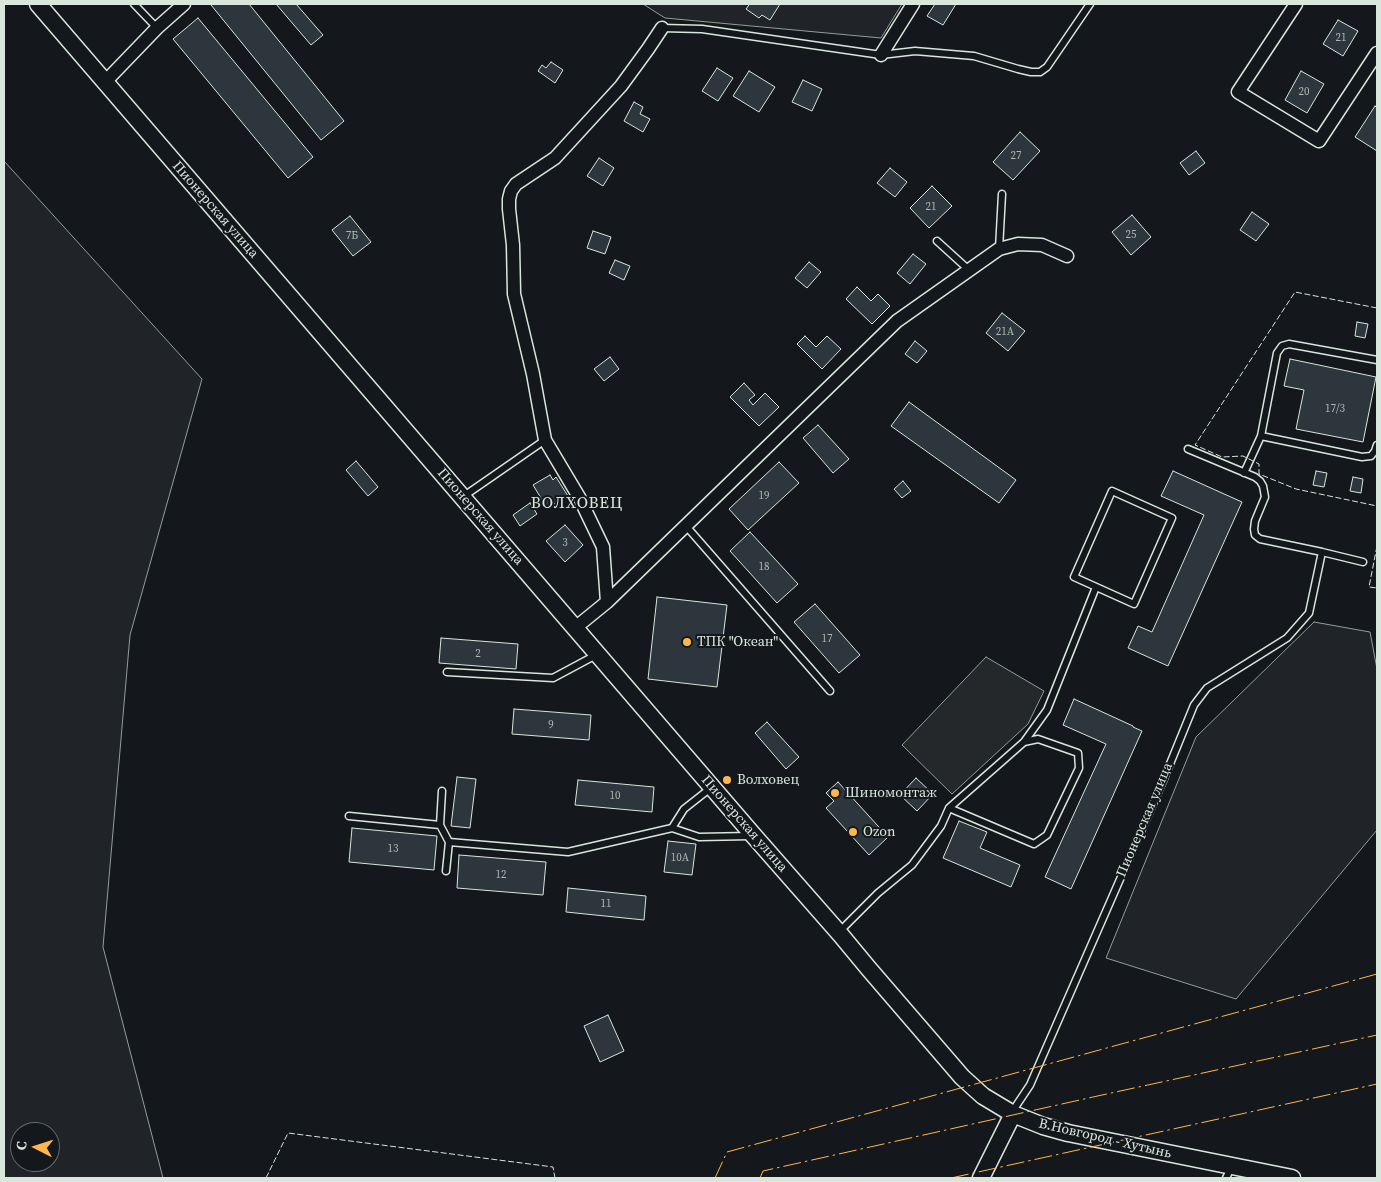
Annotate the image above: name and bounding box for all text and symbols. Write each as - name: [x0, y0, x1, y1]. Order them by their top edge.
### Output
- house number: 21: [1336, 31, 1346, 45]
- house number: 20: [1299, 85, 1309, 99]
- house number: 27: [1011, 149, 1021, 163]
- street label: Пионерская улица: [168, 158, 262, 262]
- house number: 21: [926, 200, 936, 214]
- house number: 25: [1126, 228, 1136, 242]
- house number: 7Б: [346, 229, 358, 243]
- house number: 21А: [996, 325, 1014, 339]
- house number: 17/3: [1325, 402, 1345, 416]
- street label: Пионерская улица: [433, 465, 527, 569]
- house number: 19: [759, 489, 769, 503]
- district label: ВОЛХОВЕЦ: [530, 494, 624, 514]
- house number: 3: [562, 536, 568, 550]
- house number: 18: [759, 560, 769, 574]
- house number: 17: [822, 632, 832, 646]
- place label: ТПК "Океан": [697, 634, 778, 650]
- marker: ТПК "Океан": [681, 636, 693, 648]
- house number: 2: [475, 647, 481, 661]
- house number: 9: [548, 718, 554, 732]
- street label: Пионерская улица: [1113, 760, 1177, 880]
- street label: Пионерская улица: [697, 772, 791, 876]
- place label: Волховец: [737, 772, 799, 788]
- marker: Волховец: [721, 774, 733, 786]
- place label: Шиномонтаж: [845, 785, 937, 801]
- marker: Шиномонтаж: [829, 787, 841, 799]
- house number: 10: [610, 789, 620, 803]
- place label: Ozon: [863, 824, 895, 840]
- marker: Ozon: [847, 826, 859, 838]
- house number: 13: [388, 842, 398, 856]
- house number: 10А: [671, 851, 689, 865]
- house number: 12: [496, 868, 506, 882]
- house number: 11: [601, 897, 611, 911]
- street label: В.Новгород - Хутынь: [1037, 1116, 1173, 1162]
- north arrow: [10, 1122, 60, 1172]
- text: С: [11, 1141, 31, 1151]

